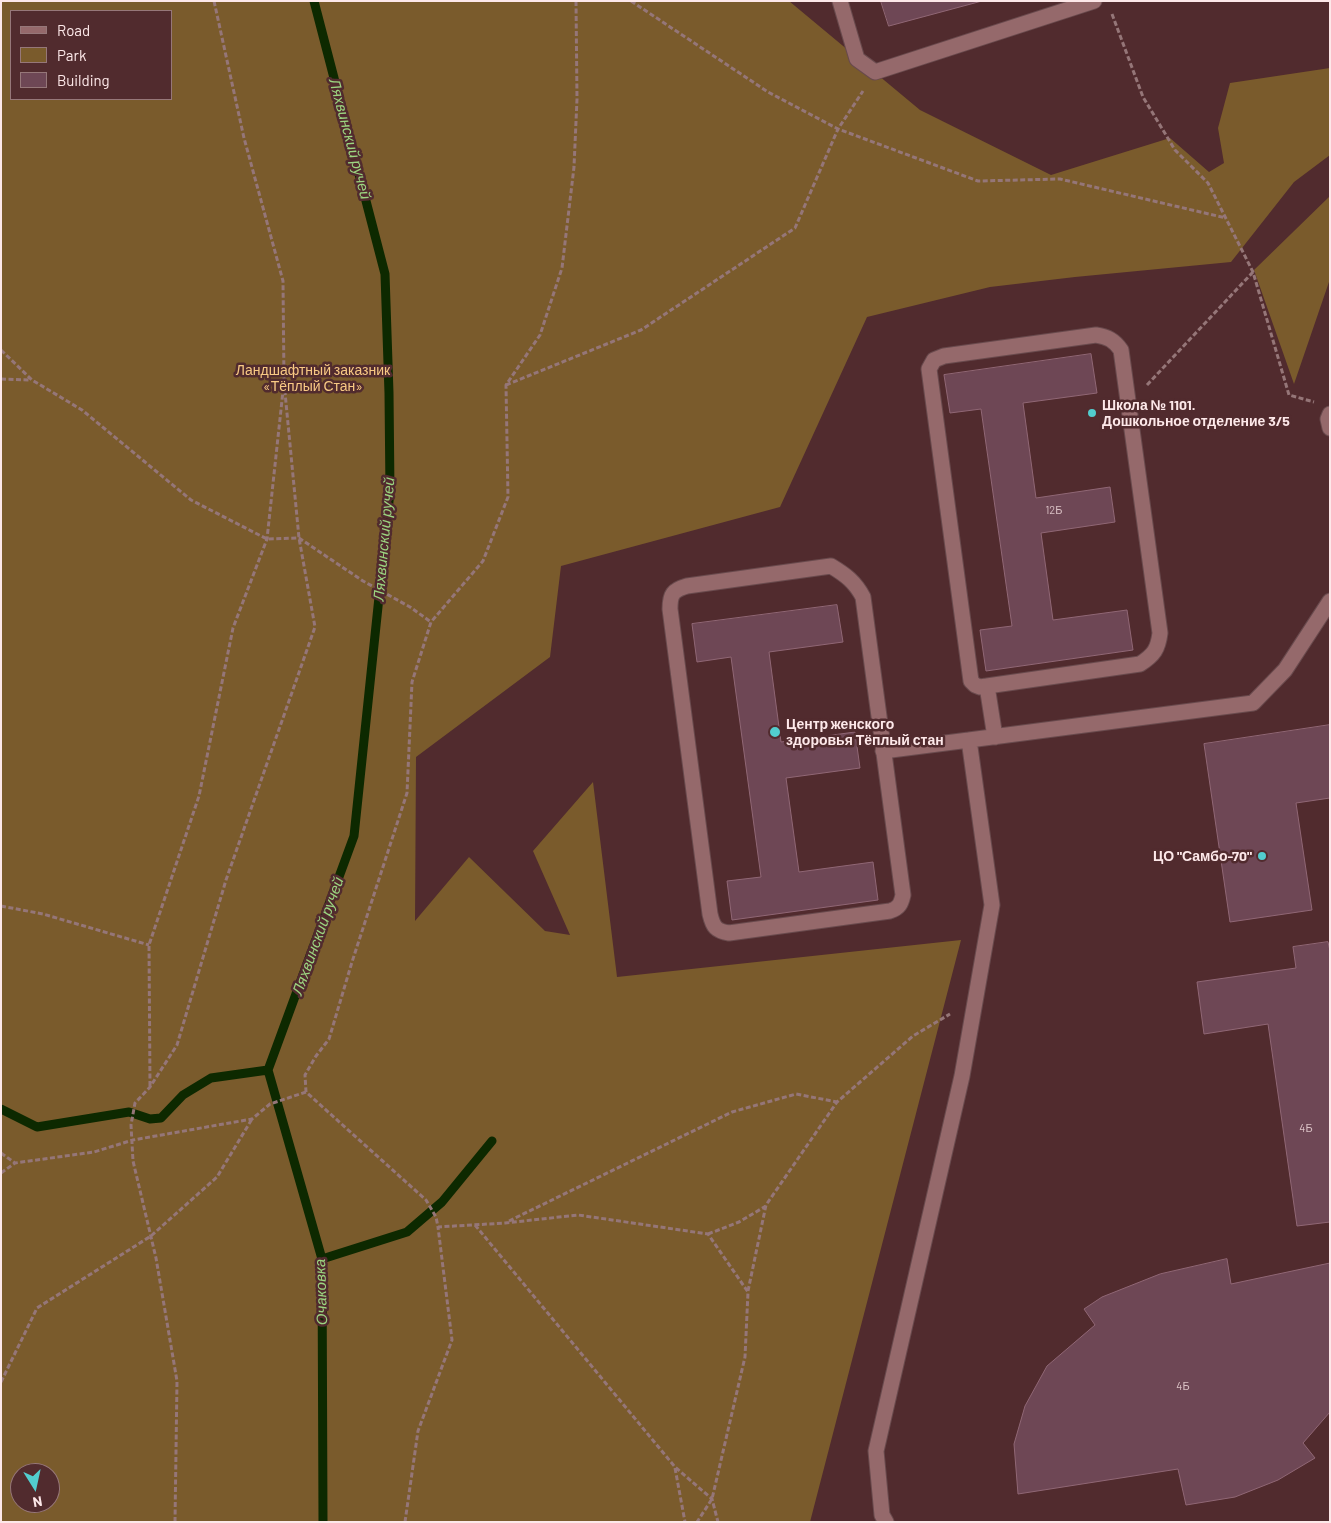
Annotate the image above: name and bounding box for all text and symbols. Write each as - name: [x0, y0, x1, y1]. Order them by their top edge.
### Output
- legend: [10, 10, 172, 100]
- text: Road: [57, 21, 90, 39]
- text: Park: [57, 46, 86, 64]
- text: Building: [57, 71, 110, 89]
- water label: Ляхвинский ручей: [325, 77, 375, 201]
- park label: Ландшафтный заказник «Тёплый Стан»: [236, 362, 390, 394]
- place label: Школа № 1101. Дошкольное отделение 3/5: [1102, 397, 1290, 430]
- marker: Школа № 1101. Дошкольное отделение 3/5: [1086, 407, 1098, 419]
- water label: Ляхвинский ручей: [370, 476, 398, 602]
- house number: 12Б: [1046, 503, 1062, 517]
- place label: Центр женского здоровья Тёплый стан: [786, 716, 944, 749]
- marker: Центр женского здоровья Тёплый стан: [768, 725, 782, 739]
- place label: ЦО "Самбо-70": [1153, 848, 1252, 864]
- marker: ЦО "Самбо-70": [1256, 850, 1268, 862]
- water label: Ляхвинский ручей: [288, 875, 348, 997]
- house number: 4Б: [1299, 1121, 1313, 1135]
- water label: Очаковка: [311, 1258, 331, 1326]
- house number: 4Б: [1176, 1379, 1190, 1393]
- north arrow: [10, 1463, 60, 1513]
- text: N: [31, 1493, 44, 1511]

